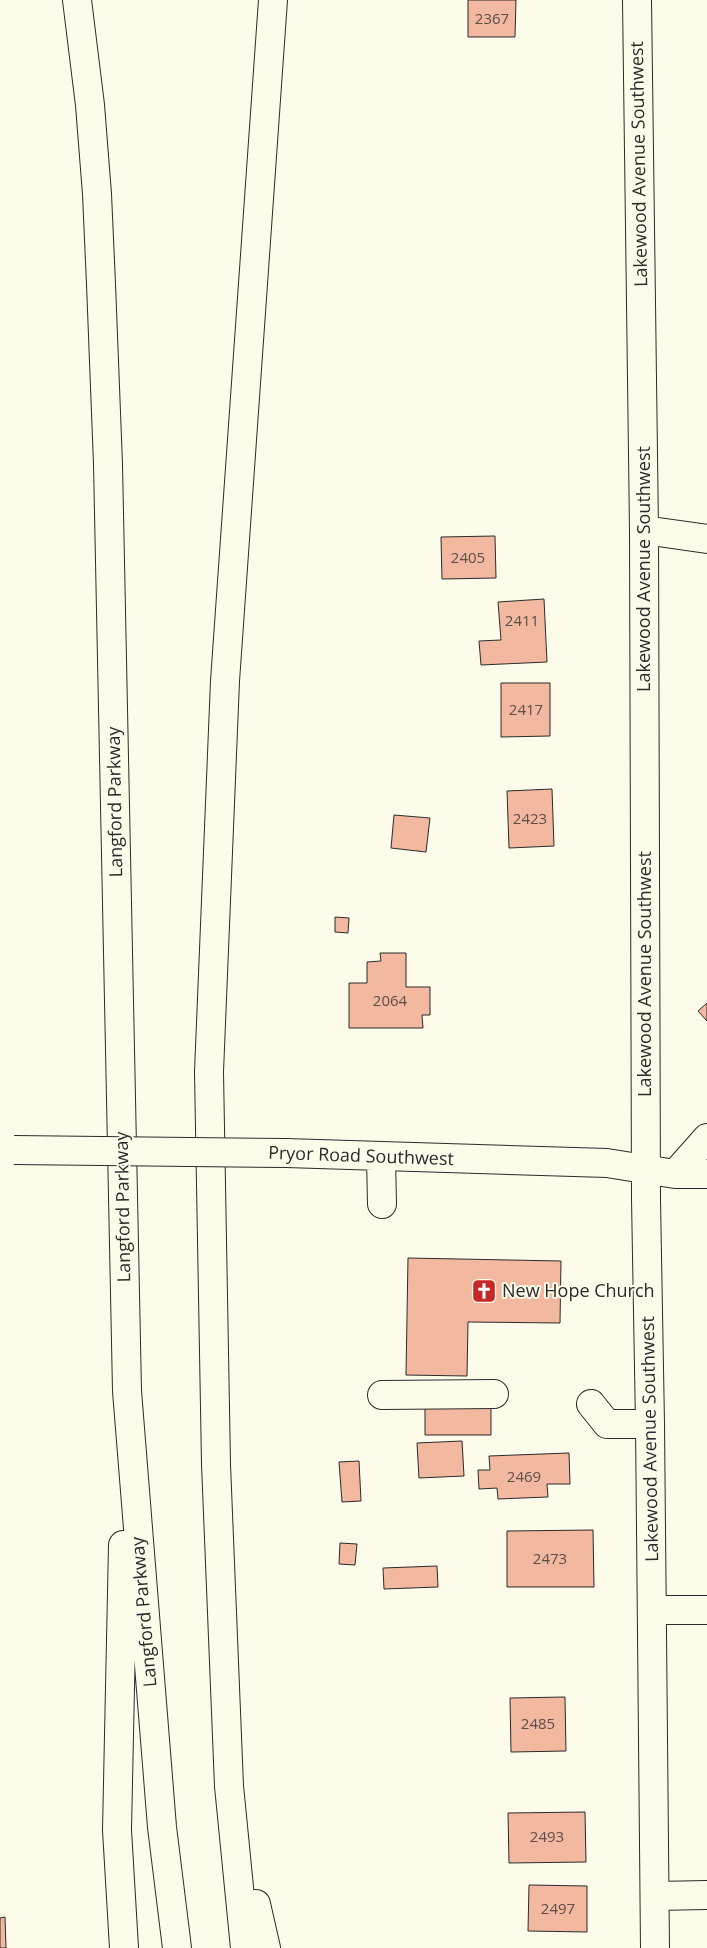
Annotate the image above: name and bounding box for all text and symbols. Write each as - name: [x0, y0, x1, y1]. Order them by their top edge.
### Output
- house number: 2367: [475, 8, 509, 28]
- street label: Lakewood Avenue Southwest: [624, 41, 652, 287]
- street label: Lakewood Avenue Southwest: [631, 446, 655, 692]
- house number: 2405: [451, 547, 485, 567]
- house number: 2411: [505, 610, 539, 630]
- house number: 2417: [509, 699, 543, 719]
- street label: Langford Parkway: [101, 725, 127, 878]
- house number: 2423: [513, 808, 547, 828]
- street label: Lakewood Avenue Southwest: [632, 851, 656, 1097]
- house number: 2064: [373, 990, 408, 1010]
- street label: Langford Parkway: [109, 1130, 135, 1283]
- street label: Pryor Road Southwest: [268, 1140, 454, 1170]
- church icon: New Hope Church: [471, 1278, 497, 1304]
- place label: New Hope Church: [502, 1278, 655, 1302]
- street label: Lakewood Avenue Southwest: [635, 1316, 663, 1562]
- house number: 2469: [507, 1466, 541, 1486]
- street label: Langford Parkway: [124, 1535, 162, 1688]
- house number: 2473: [533, 1548, 567, 1568]
- house number: 2485: [521, 1713, 555, 1733]
- house number: 2493: [530, 1826, 564, 1846]
- house number: 2497: [541, 1898, 575, 1918]

